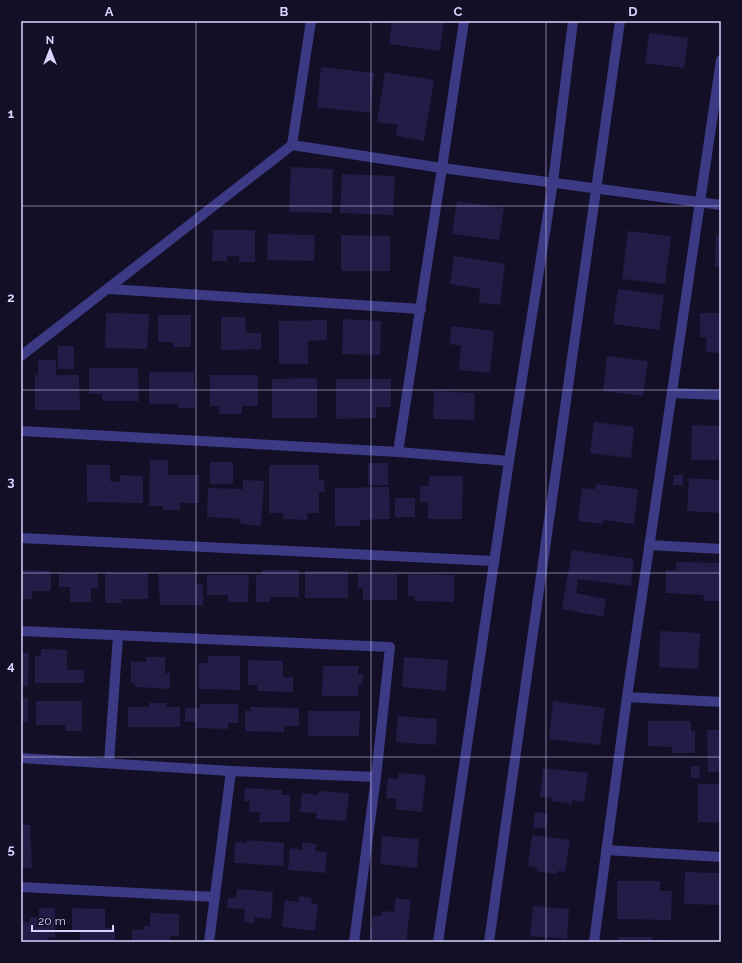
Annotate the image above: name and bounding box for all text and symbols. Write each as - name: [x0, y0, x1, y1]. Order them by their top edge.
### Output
- text: A: [105, 4, 114, 19]
- text: B: [280, 4, 289, 19]
- text: C: [454, 4, 463, 19]
- text: D: [628, 4, 638, 19]
- north arrow: [30, 30, 70, 70]
- text: N: [46, 34, 54, 47]
- text: 1: [8, 106, 15, 121]
- text: 2: [7, 290, 15, 305]
- text: 3: [7, 474, 15, 489]
- text: 4: [7, 658, 15, 673]
- text: 5: [7, 842, 15, 857]
- scale bar: [32, 907, 113, 933]
- text: 20 m: [38, 914, 66, 928]

